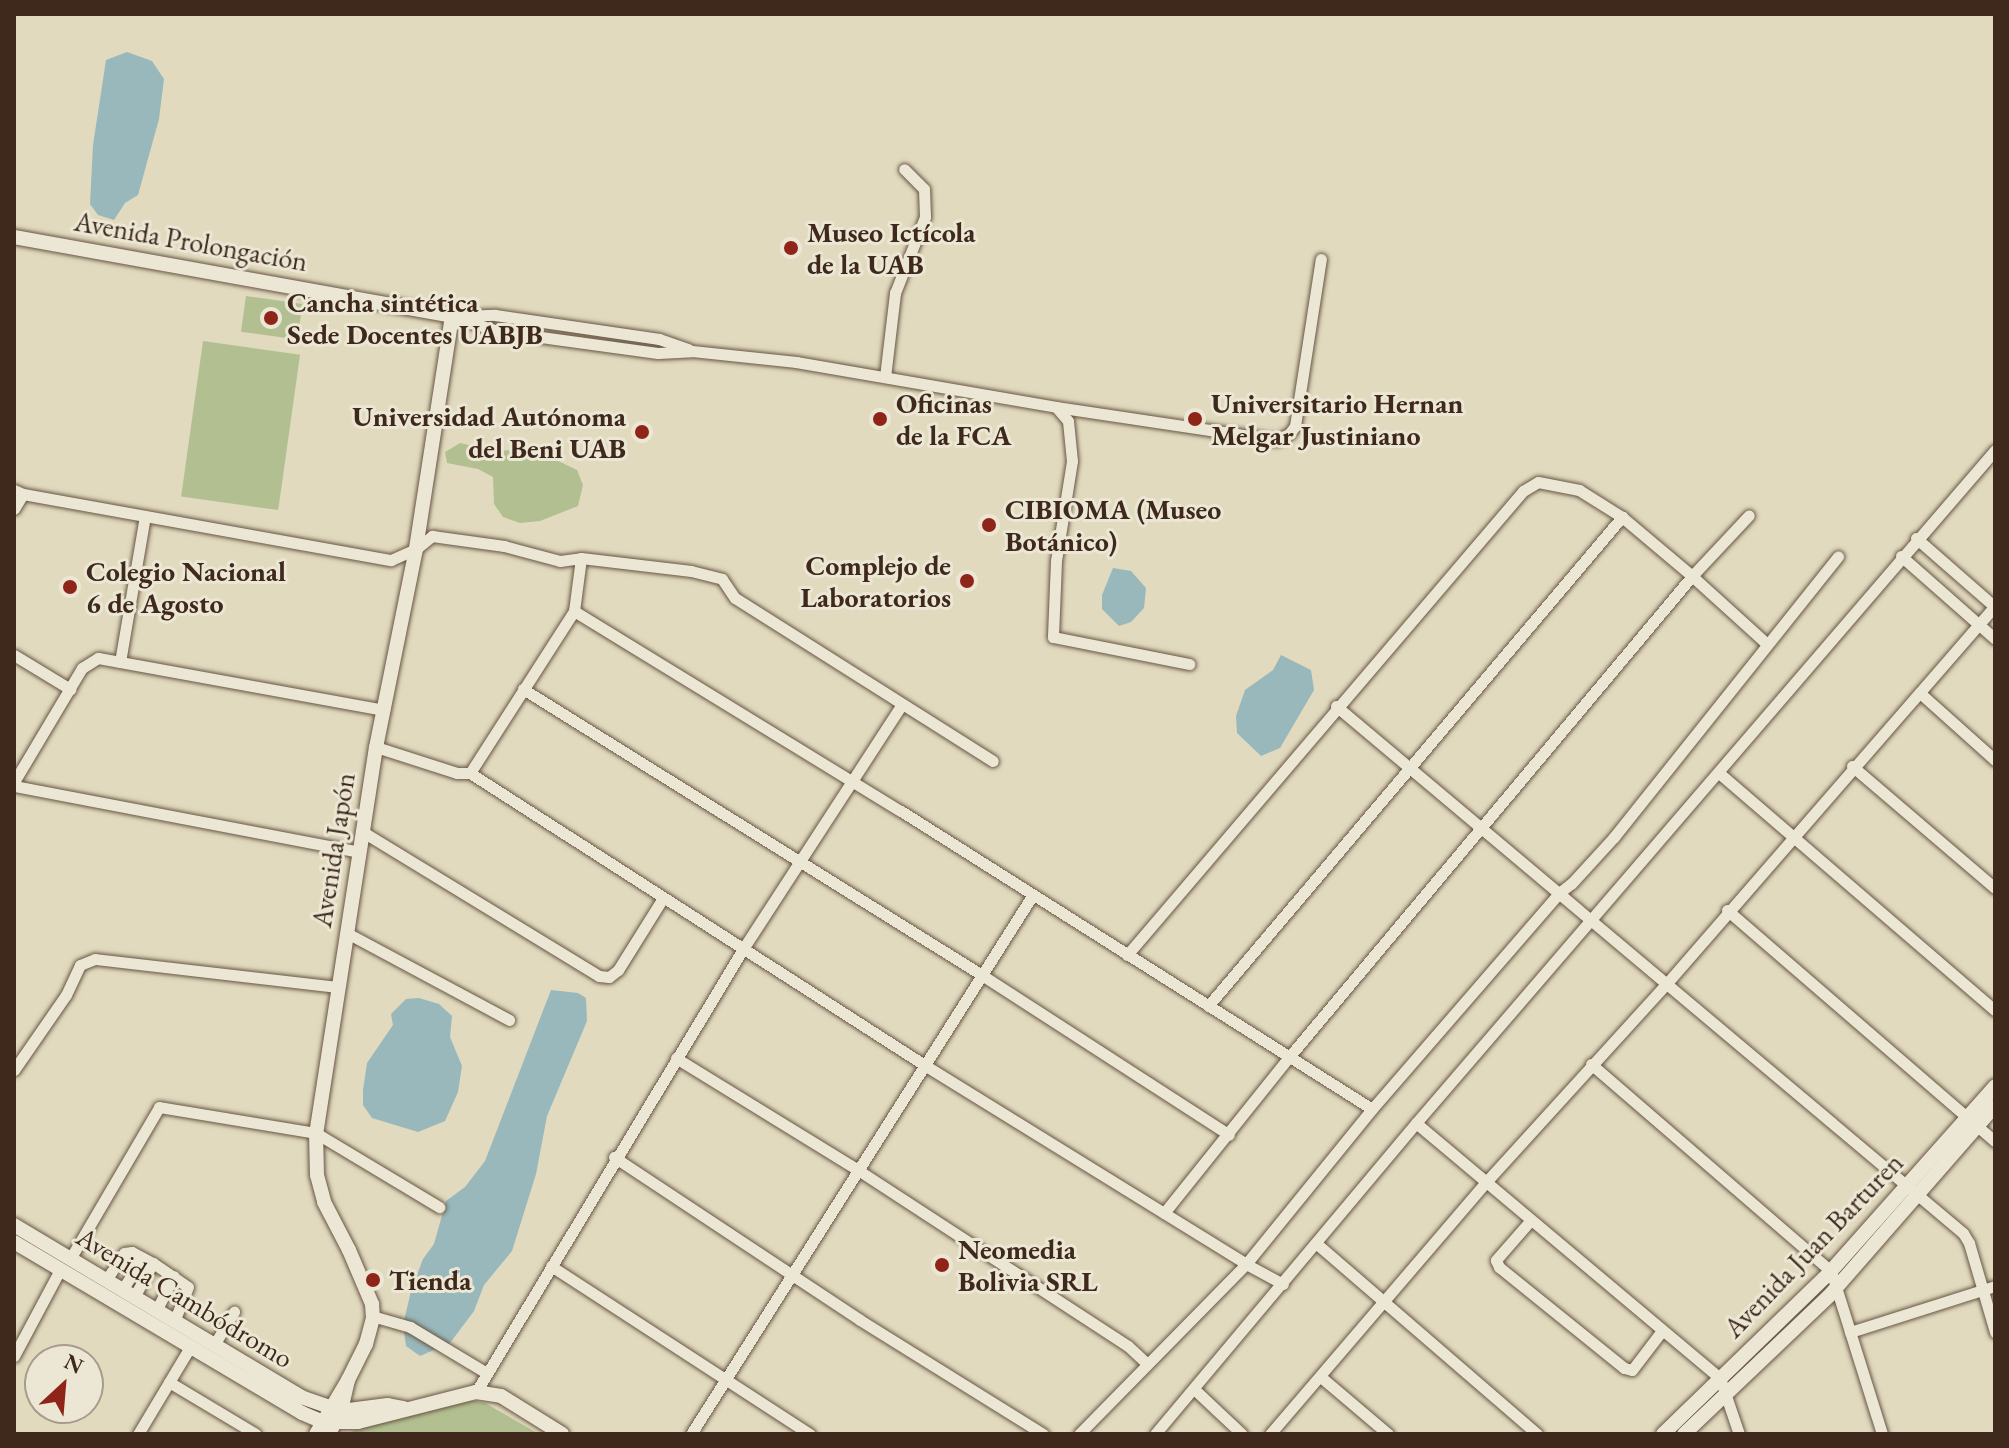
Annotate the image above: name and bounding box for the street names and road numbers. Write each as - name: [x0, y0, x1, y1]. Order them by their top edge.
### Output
- street label: Avenida Prolongación: [72, 204, 310, 278]
- street label: Avenida Japón: [304, 770, 362, 930]
- street label: Avenida Juan Barturen: [1716, 1146, 1910, 1344]
- street label: Avenida Cambódromo: [71, 1219, 299, 1375]

